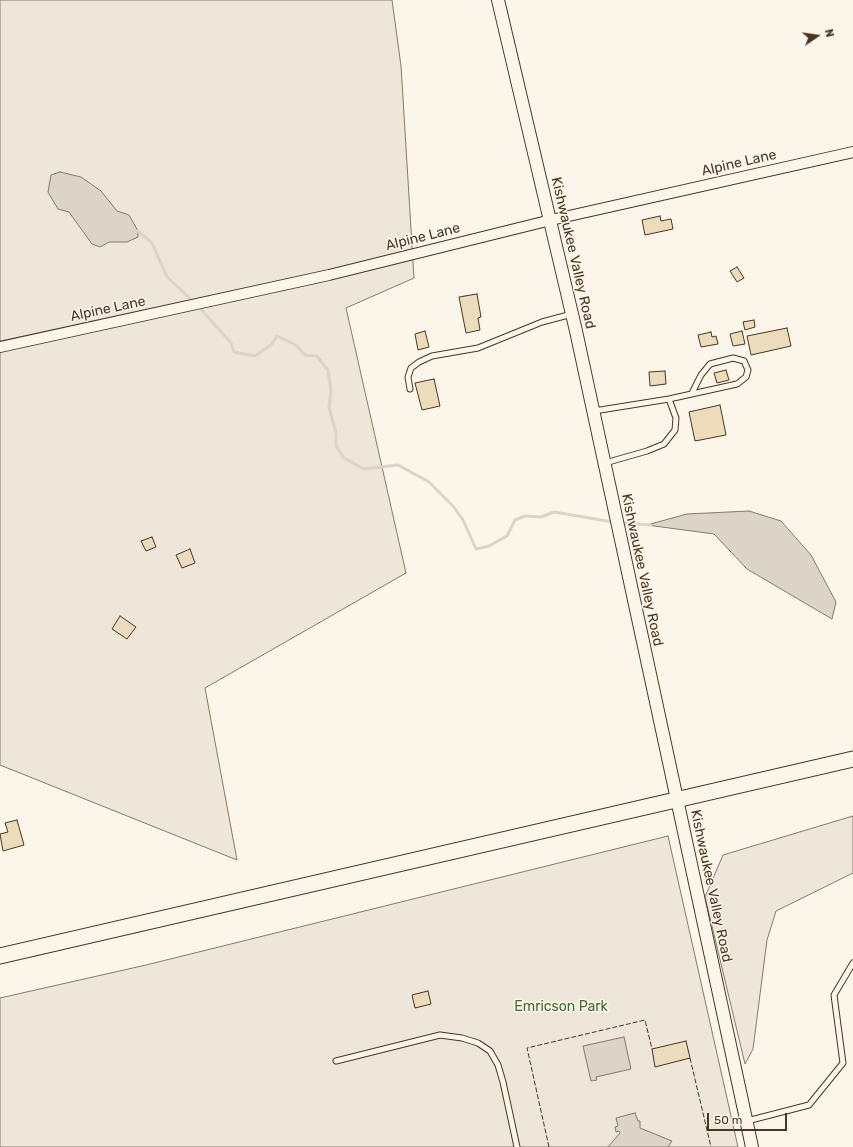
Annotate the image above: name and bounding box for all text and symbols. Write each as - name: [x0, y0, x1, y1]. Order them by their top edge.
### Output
- north arrow: [797, 16, 837, 56]
- text: N: [822, 28, 836, 39]
- street label: Alpine Lane: [700, 146, 778, 180]
- street label: Kishwaukee Valley Road: [547, 175, 599, 331]
- street label: Alpine Lane: [384, 220, 462, 254]
- street label: Alpine Lane: [69, 293, 147, 325]
- street label: Kishwaukee Valley Road: [618, 492, 666, 648]
- street label: Kishwaukee Valley Road: [687, 808, 735, 964]
- park label: Emricson Park: [514, 999, 608, 1015]
- scale bar: [709, 1105, 789, 1131]
- text: 50 m: [714, 1113, 742, 1127]

